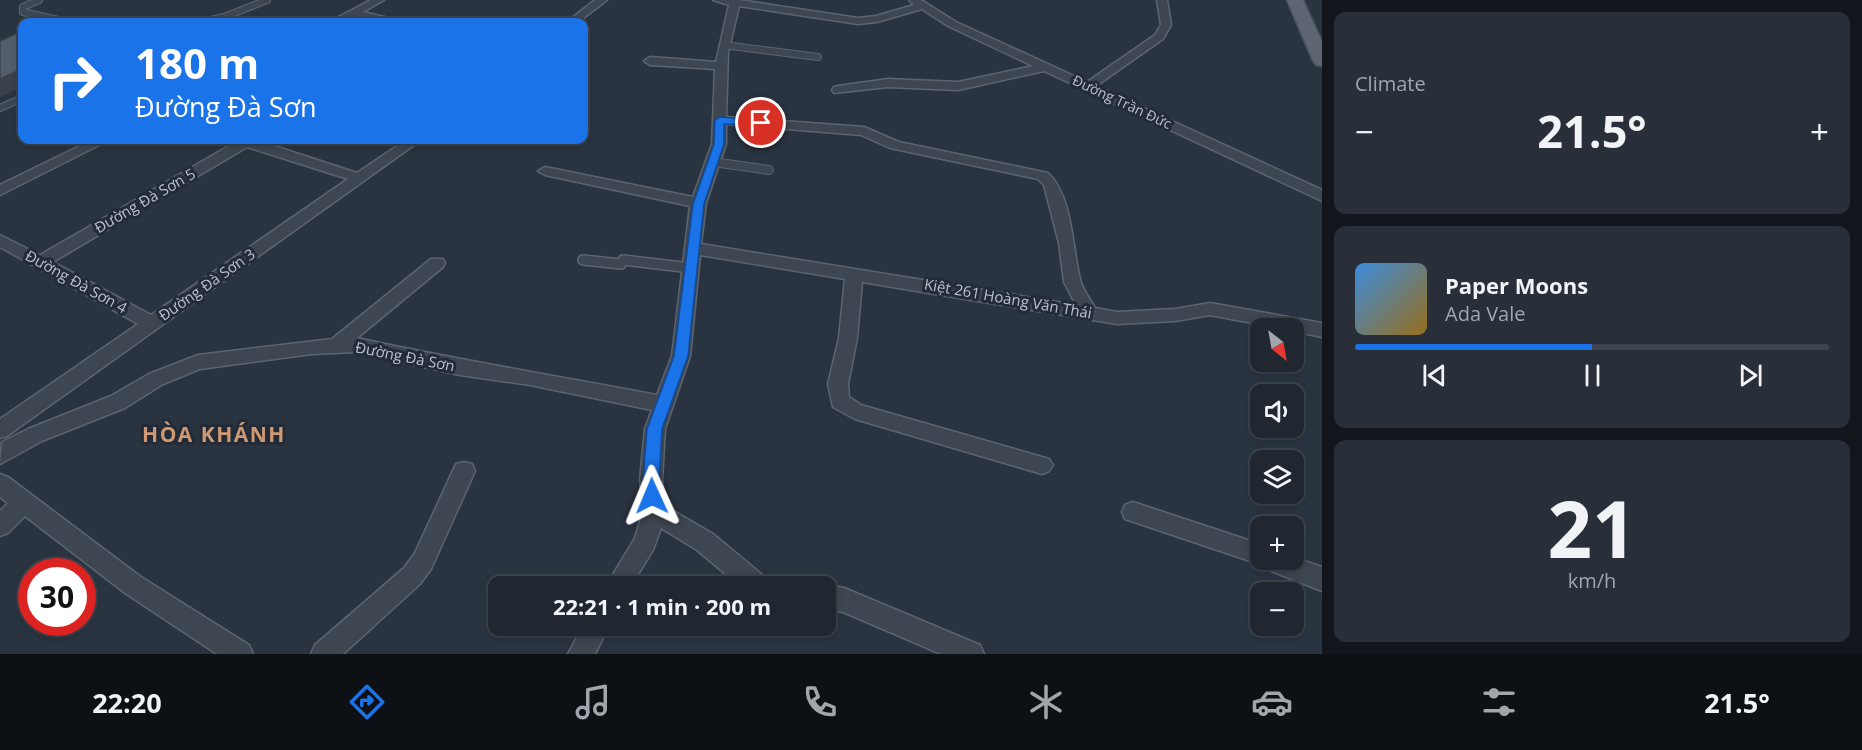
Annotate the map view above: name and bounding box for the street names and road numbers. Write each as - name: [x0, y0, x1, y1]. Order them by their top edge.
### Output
- street label: Đường Trần Đức: [1070, 70, 1175, 133]
- street label: Đường Đà Sơn 5: [90, 163, 199, 237]
- street label: Đường Đà Sơn 3: [154, 243, 259, 325]
- street label: Đường Đà Sơn 4: [22, 245, 131, 318]
- street label: Kiệt 261 Hoàng Văn Thái: [923, 273, 1094, 323]
- street label: Đường Đà Sơn: [354, 337, 457, 375]

